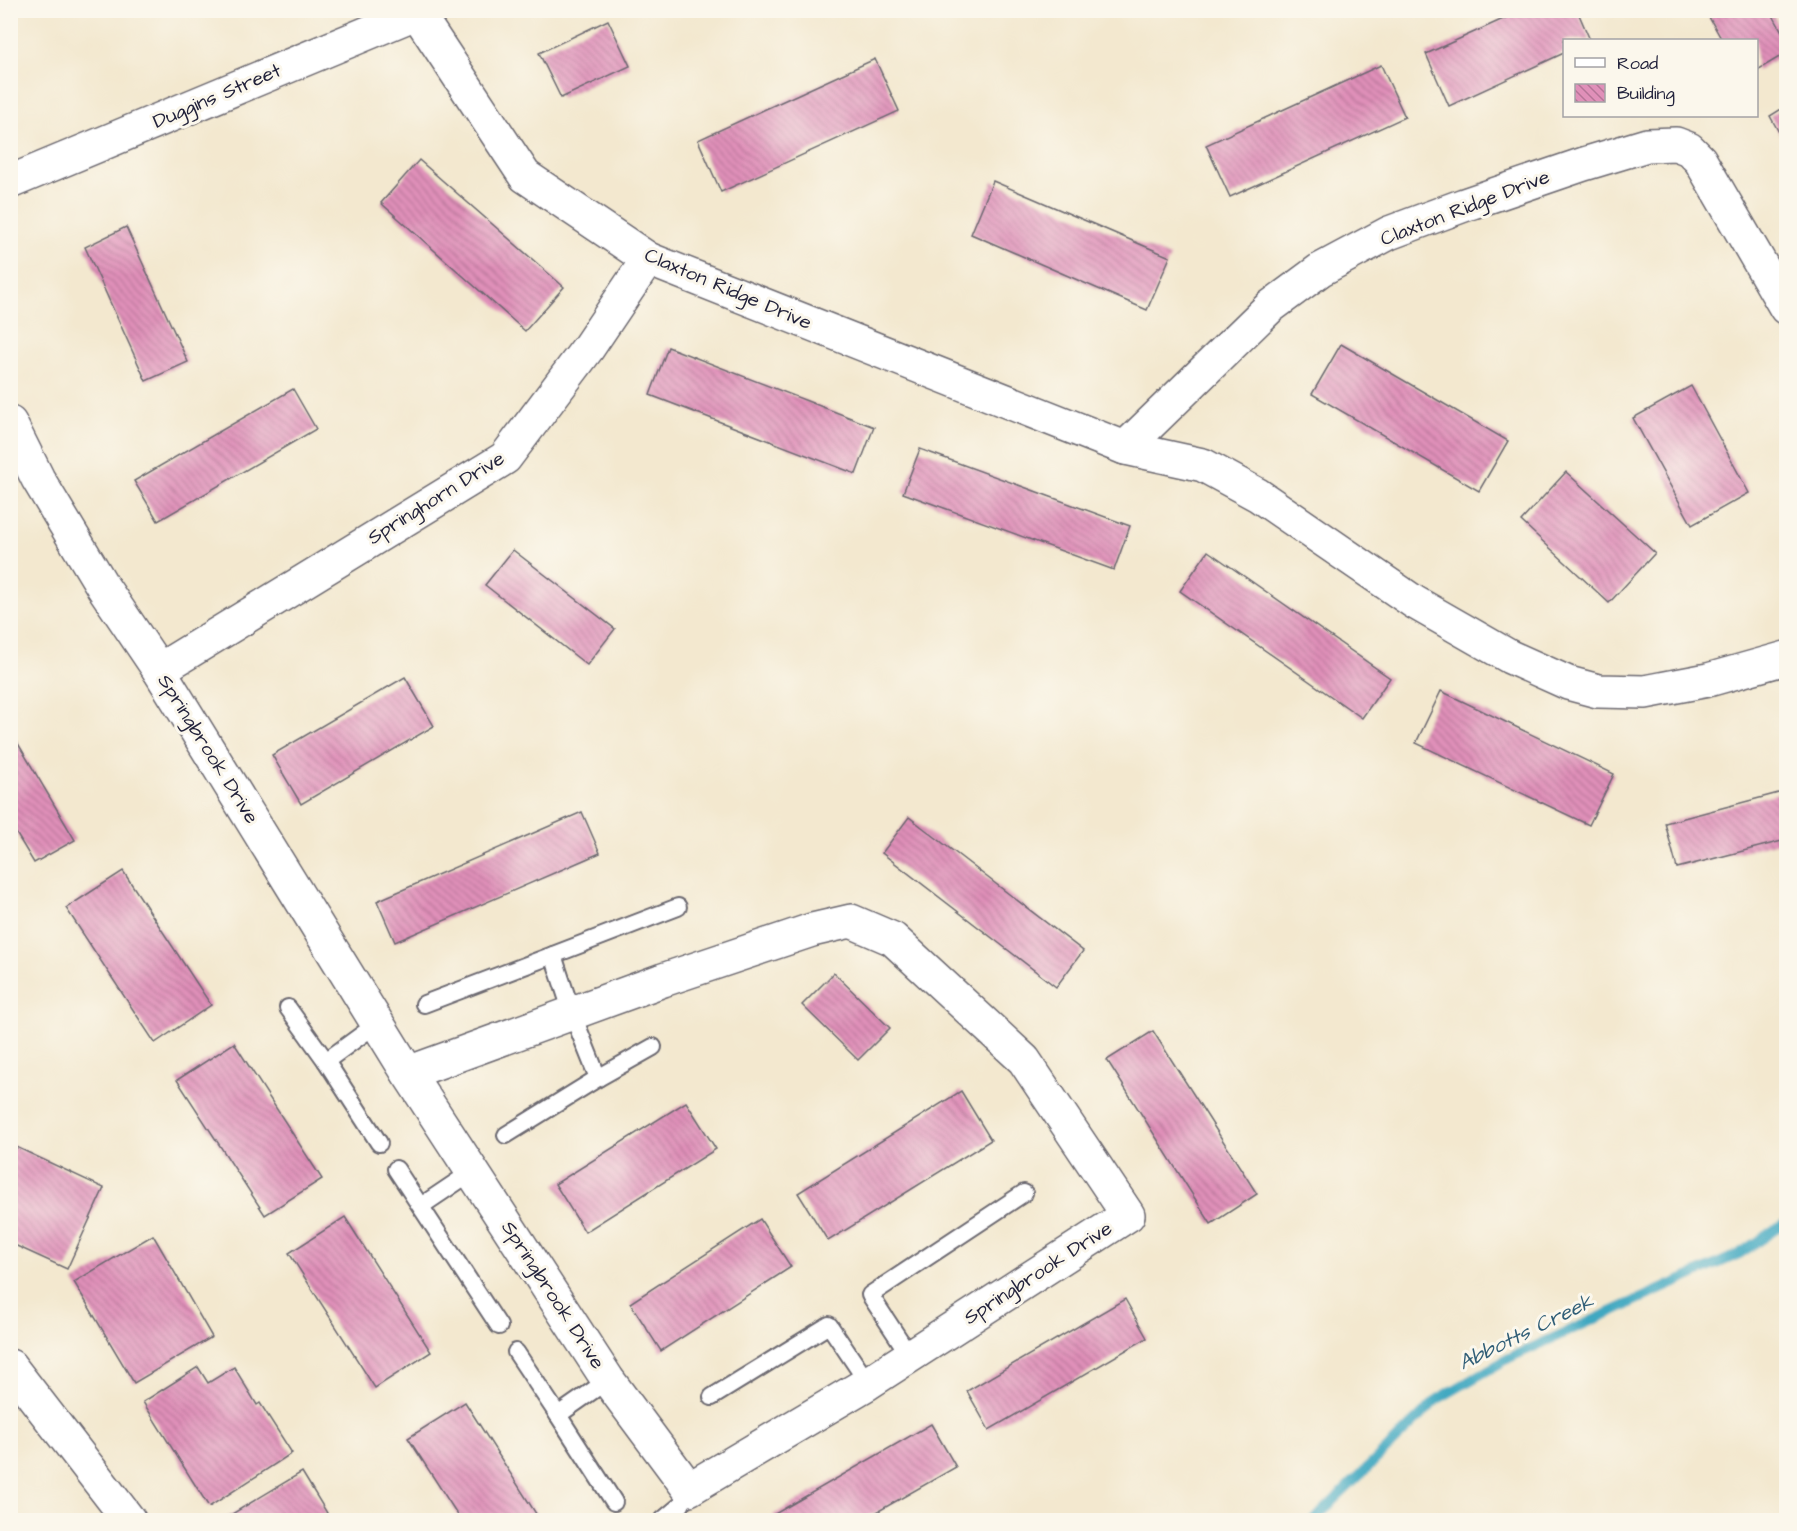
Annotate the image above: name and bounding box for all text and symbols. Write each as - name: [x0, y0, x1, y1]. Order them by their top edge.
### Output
- legend: [1563, 39, 1758, 117]
- text: Road: [1617, 51, 1658, 76]
- street label: Duggins Street: [149, 56, 286, 136]
- text: Building: [1617, 81, 1675, 107]
- street label: Claxton Ridge Drive: [1376, 163, 1554, 254]
- street label: Claxton Ridge Drive: [640, 241, 816, 338]
- street label: Springhorn Drive: [362, 444, 511, 552]
- street label: Springbrook Drive: [150, 669, 265, 830]
- street label: Springbrook Drive: [958, 1214, 1118, 1332]
- street label: Springbrook Drive: [494, 1215, 612, 1375]
- water label: Abbotts Creek: [1454, 1286, 1599, 1377]

